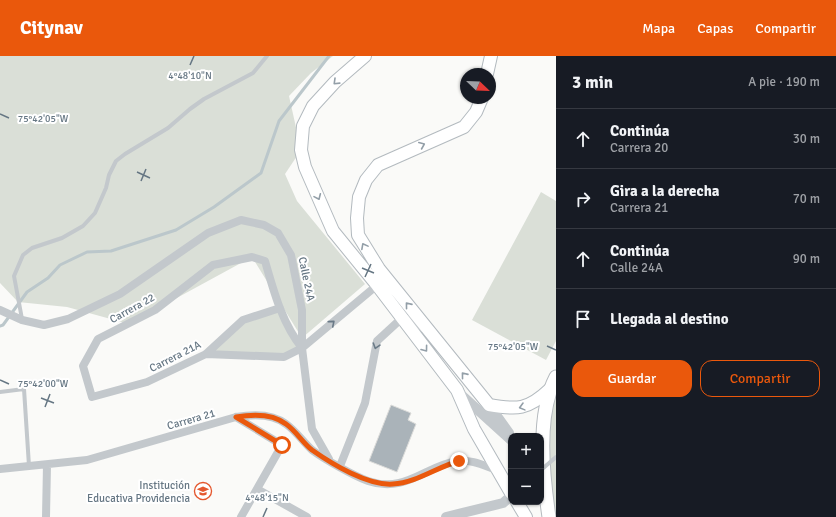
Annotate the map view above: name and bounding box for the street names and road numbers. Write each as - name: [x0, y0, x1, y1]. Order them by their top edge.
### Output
- street label: Calle 24A: [295, 256, 318, 303]
- street label: Carrera 22: [107, 291, 157, 326]
- street label: Carrera 21A: [147, 338, 203, 375]
- street label: Carrera 21: [166, 406, 217, 433]

